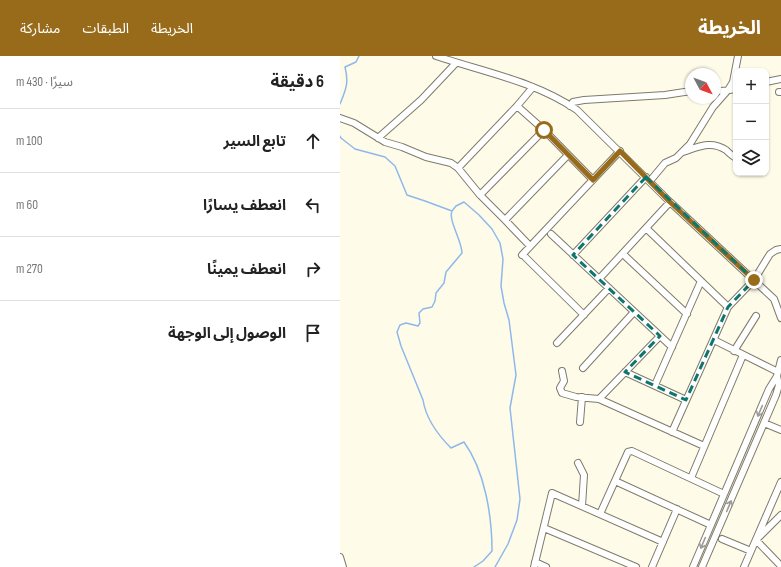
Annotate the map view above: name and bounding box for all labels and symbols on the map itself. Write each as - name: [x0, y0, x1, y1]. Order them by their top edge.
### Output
- north arrow: [685, 68, 721, 104]
- route start: [535, 121, 553, 139]
- route end: [745, 271, 763, 289]
- one-way arrow: [756, 404, 763, 416]
- one-way arrow: [725, 500, 733, 512]
- one-way arrow: [699, 536, 706, 548]

